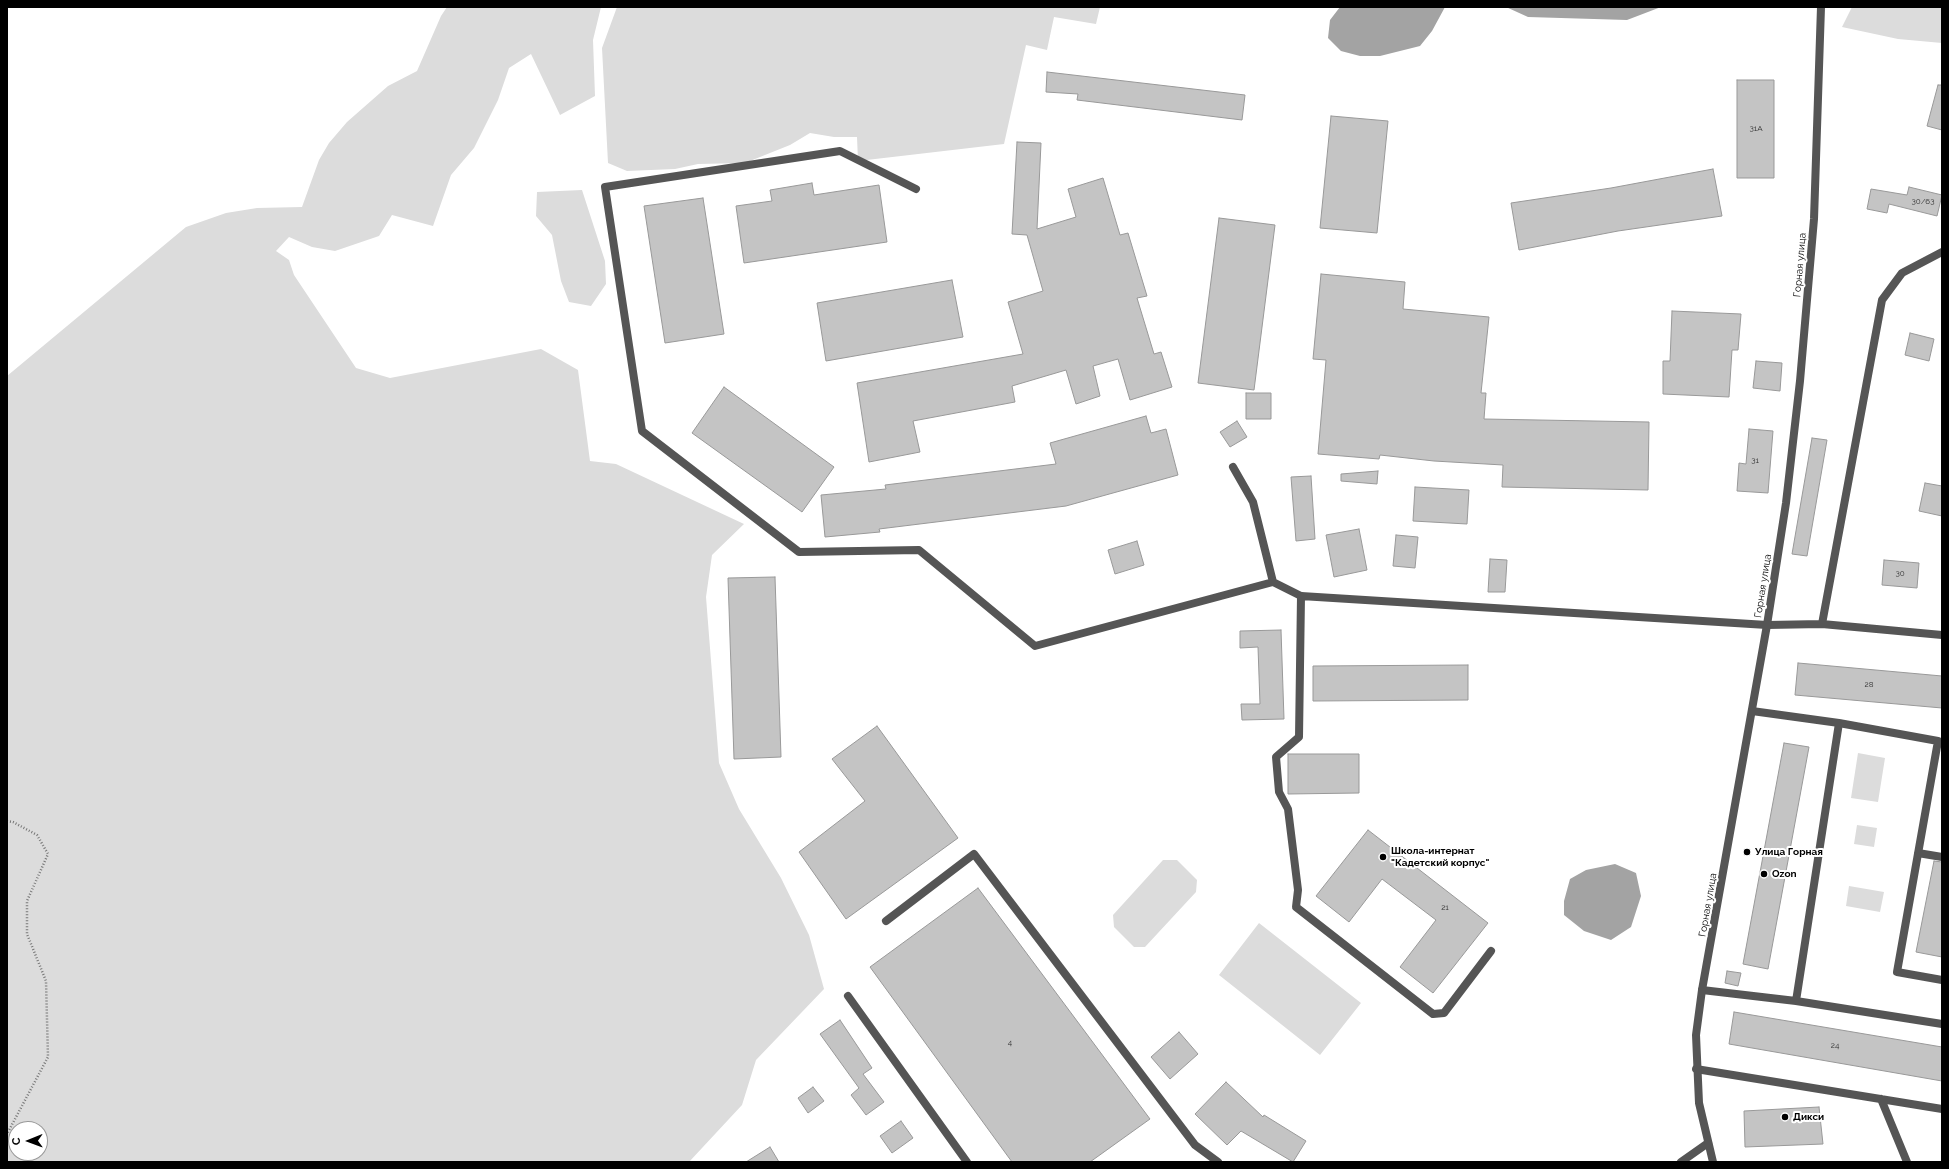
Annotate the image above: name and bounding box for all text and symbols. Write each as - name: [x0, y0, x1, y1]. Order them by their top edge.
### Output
- house number: 31А: [1749, 124, 1763, 134]
- house number: 30/63: [1912, 197, 1934, 207]
- street label: Горная улица: [1791, 232, 1809, 298]
- house number: 31: [1751, 456, 1759, 466]
- street label: Горная улица: [1752, 553, 1774, 619]
- house number: 30: [1895, 569, 1905, 579]
- house number: 28: [1865, 680, 1873, 690]
- place label: Школа-интернат "Кадетский корпус": [1391, 845, 1489, 868]
- place label: Улица Горная: [1755, 846, 1823, 858]
- marker: Улица Горная: [1742, 847, 1752, 857]
- marker: Школа-интернат "Кадетский корпус": [1378, 852, 1388, 862]
- place label: Ozon: [1772, 868, 1796, 880]
- marker: Ozon: [1759, 869, 1769, 879]
- street label: Горная улица: [1696, 872, 1720, 938]
- house number: 21: [1441, 903, 1449, 913]
- house number: 4: [1008, 1038, 1012, 1048]
- house number: 24: [1831, 1041, 1839, 1051]
- place label: Дикси: [1793, 1111, 1824, 1123]
- marker: Дикси: [1780, 1112, 1790, 1122]
- north arrow: [8, 1121, 48, 1161]
- text: С: [10, 1137, 23, 1145]

